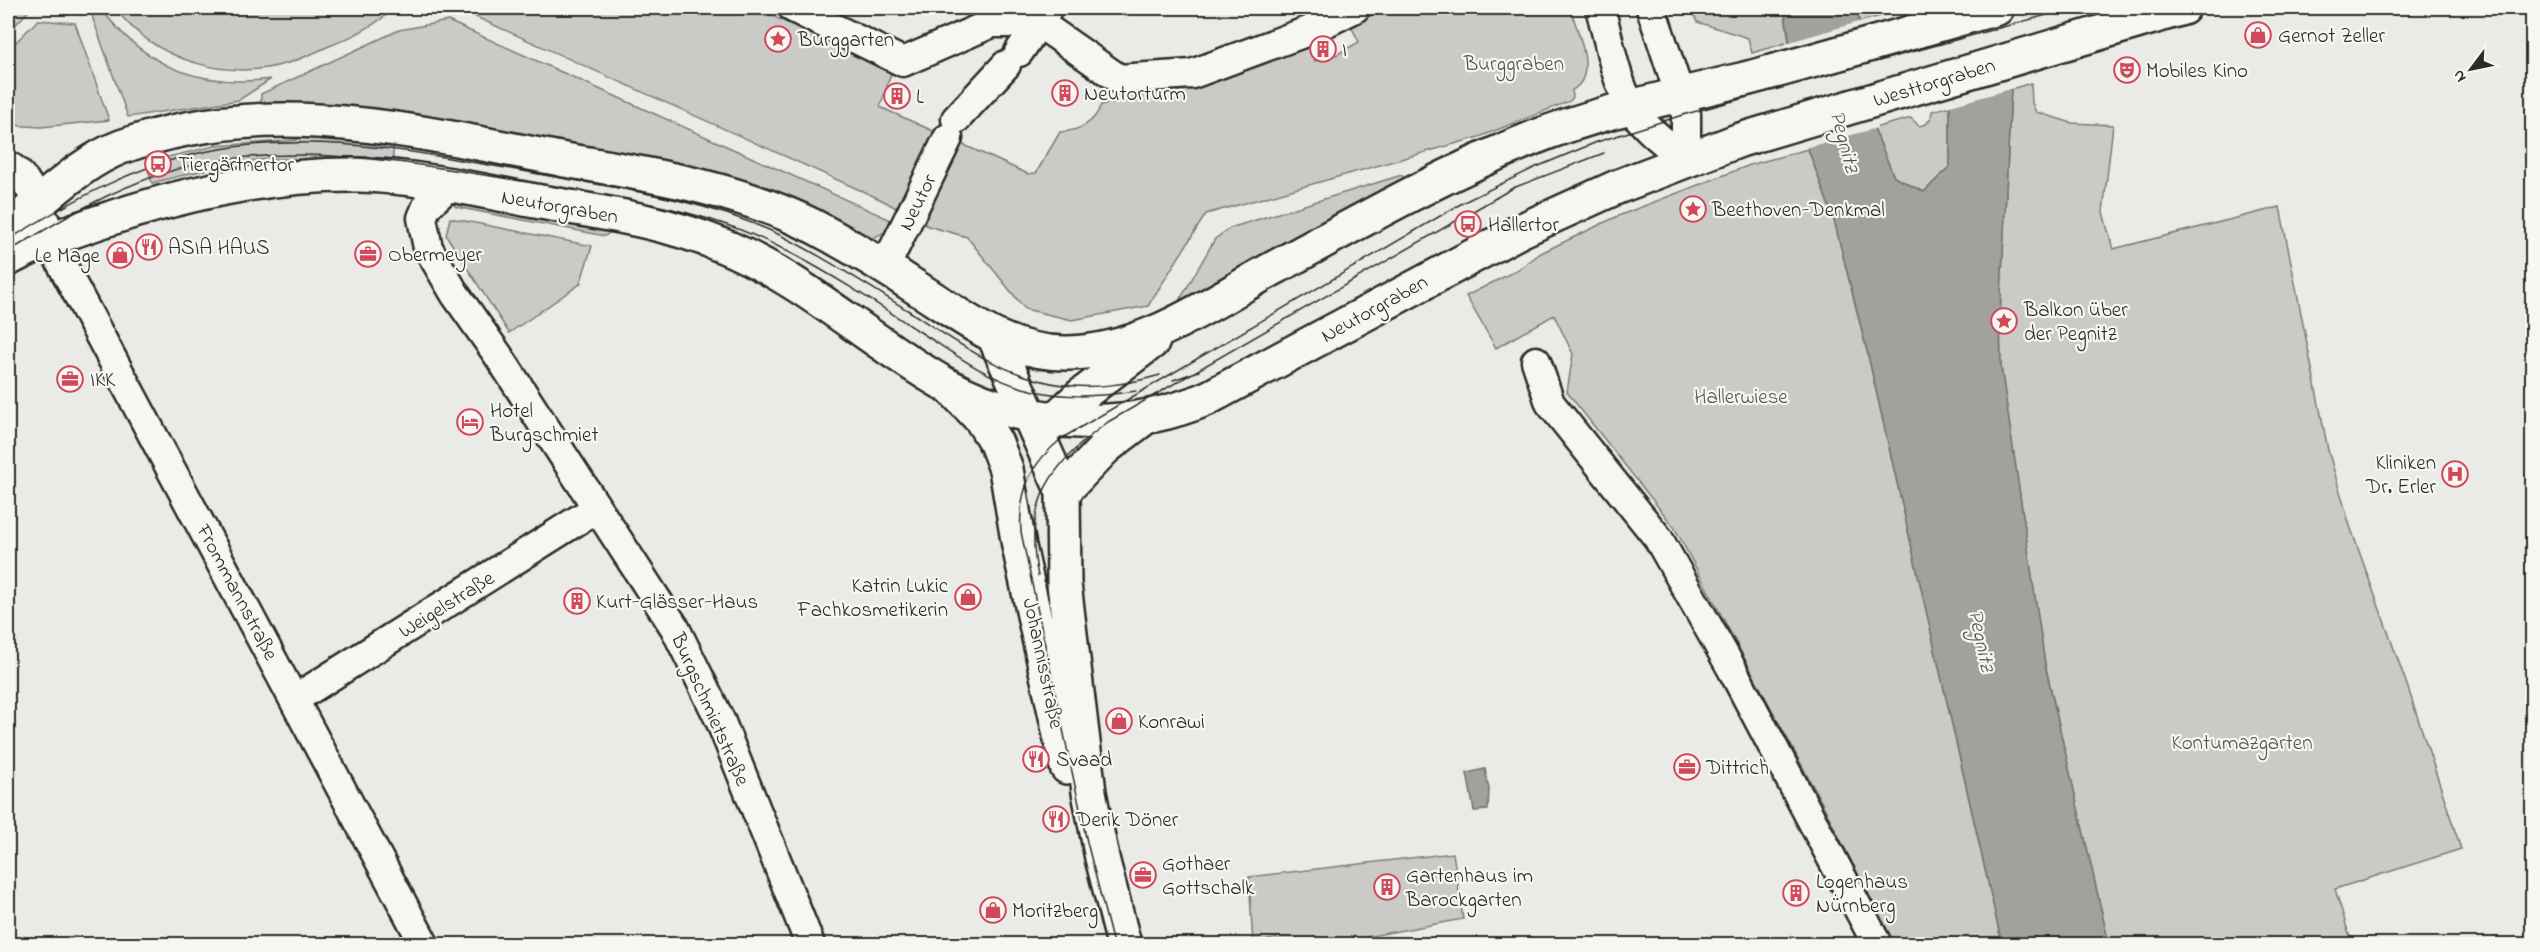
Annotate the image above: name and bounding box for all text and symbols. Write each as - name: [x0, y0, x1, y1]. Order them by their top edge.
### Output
- shop icon: Gernot Zeller: [2243, 20, 2273, 50]
- place label: Gernot Zeller: [2278, 22, 2385, 52]
- place icon: Burggarten: [763, 24, 793, 54]
- place label: Burggarten: [797, 26, 894, 58]
- building icon: I: [1308, 34, 1338, 64]
- place label: I: [1342, 36, 1347, 66]
- north arrow: [2441, 39, 2501, 99]
- park label: Burggraben: [1463, 50, 1564, 82]
- street label: Westtorgraben: [1870, 51, 2000, 119]
- theatre icon: Mobiles Kino: [2112, 55, 2142, 85]
- place label: Mobiles Kino: [2146, 57, 2248, 87]
- text: N: [2447, 65, 2473, 87]
- building icon: Neutorturm: [1050, 78, 1080, 108]
- place label: Neutorturm: [1084, 80, 1186, 110]
- building icon: L: [882, 81, 912, 111]
- place label: L: [916, 83, 924, 113]
- water label: Pegnitz: [1820, 107, 1867, 178]
- bus stop icon: Tiergärtnertor: [143, 149, 173, 179]
- place label: Tiergärtnertor: [178, 151, 295, 183]
- street label: Neutor: [892, 169, 946, 236]
- street label: Neutorgraben: [499, 183, 620, 235]
- place icon: Beethoven-Denkmal: [1678, 194, 1708, 224]
- place label: Beethoven-Denkmal: [1711, 196, 1885, 226]
- bus stop icon: Hallertor: [1453, 209, 1483, 239]
- place label: Hallertor: [1488, 211, 1559, 241]
- restaurant icon: ASIA HAUS: [134, 232, 164, 262]
- place label: ASIA HAUS: [168, 234, 269, 264]
- office icon: Obermeyer: [353, 239, 383, 269]
- shop icon: Le Mage: [105, 240, 135, 270]
- place label: Obermeyer: [388, 241, 483, 273]
- place label: Le Mage: [35, 242, 101, 274]
- street label: Neutorgraben: [1316, 268, 1435, 353]
- place label: Balkon über der Pegnitz: [2023, 296, 2128, 352]
- place icon: Balkon über der Pegnitz: [1989, 306, 2019, 336]
- office icon: IKK: [55, 364, 85, 394]
- place label: IKK: [90, 366, 116, 396]
- park label: Hallerwiese: [1694, 383, 1788, 413]
- place label: Hotel Burgschmiet: [489, 397, 599, 453]
- hotel icon: Hotel Burgschmiet: [455, 407, 485, 437]
- place label: Kliniken Dr. Erler: [2365, 449, 2436, 503]
- hospital icon: Kliniken Dr. Erler: [2440, 459, 2470, 489]
- street label: Frommannstraße: [187, 519, 285, 667]
- street label: Weigelstraße: [393, 564, 502, 649]
- place label: Katrin Lukic Fachkosmetikerin: [796, 572, 949, 626]
- shop icon: Katrin Lukic Fachkosmetikerin: [953, 582, 983, 612]
- building icon: Kurt-Glässer-Haus: [562, 586, 592, 616]
- place label: Kurt-Glässer-Haus: [596, 588, 758, 618]
- street label: Johannisstraße: [1014, 595, 1071, 732]
- water label: Pegnitz: [1958, 607, 2003, 676]
- street label: Burgschmietstraße: [660, 628, 757, 792]
- shop icon: Konrawi: [1104, 706, 1134, 736]
- place label: Konrawi: [1138, 708, 1205, 738]
- park label: Kontumazgarten: [2171, 729, 2313, 761]
- restaurant icon: Svaad: [1021, 744, 1051, 774]
- place label: Svaad: [1056, 746, 1112, 776]
- office icon: Dittrich: [1672, 752, 1702, 782]
- place label: Dittrich: [1705, 754, 1769, 784]
- restaurant icon: Derik Döner: [1041, 804, 1071, 834]
- place label: Derik Döner: [1075, 806, 1179, 836]
- place label: Gothaer Gottschalk: [1162, 850, 1255, 904]
- office icon: Gothaer Gottschalk: [1128, 860, 1158, 890]
- place label: Gartenhaus im Barockgarten: [1405, 862, 1533, 918]
- place label: Logenhaus Nürnberg: [1816, 868, 1908, 924]
- building icon: Gartenhaus im Barockgarten: [1372, 872, 1402, 902]
- building icon: Logenhaus Nürnberg: [1781, 878, 1811, 908]
- shop icon: Moritzberg: [978, 895, 1008, 925]
- place label: Moritzberg: [1012, 897, 1098, 929]

